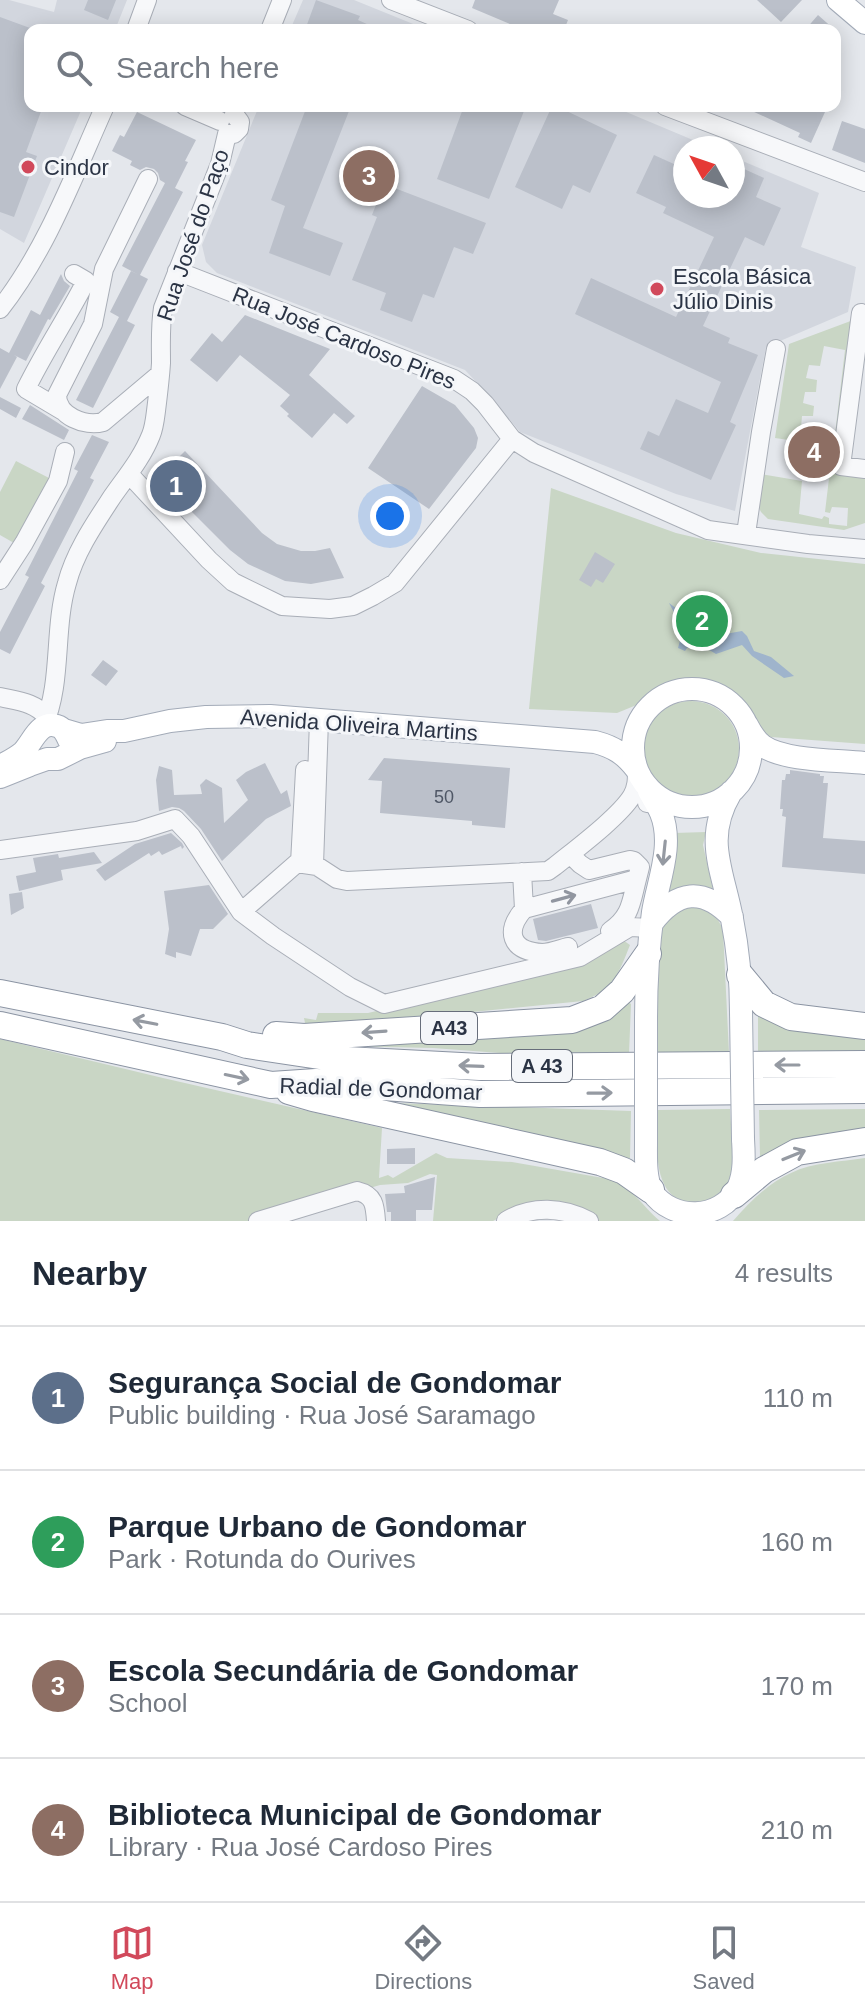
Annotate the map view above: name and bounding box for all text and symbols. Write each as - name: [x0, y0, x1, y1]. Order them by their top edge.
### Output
- search box: [24, 24, 841, 112]
- icon: search: [52, 46, 96, 90]
- text: Search here: [116, 51, 279, 84]
- north arrow: [673, 136, 745, 208]
- street label: Rua José do Paço: [152, 146, 234, 324]
- pin: 3: [343, 146, 395, 206]
- place label: Cindor: [44, 155, 109, 180]
- marker: Cindor: [19, 158, 37, 176]
- place label: Escola Básica Júlio Dinis: [673, 264, 812, 314]
- marker: Escola Básica Júlio Dinis: [648, 280, 666, 298]
- street label: Rua José Cardoso Pires: [229, 282, 459, 394]
- pin: 4: [788, 422, 840, 482]
- pin: 1: [150, 456, 202, 516]
- your location: [370, 496, 410, 536]
- pin: 2: [676, 591, 728, 651]
- street label: Avenida Oliveira Martins: [239, 704, 479, 746]
- house number: 50: [434, 787, 454, 807]
- one-way arrow: [657, 839, 672, 866]
- one-way arrow: [551, 890, 577, 905]
- road number: A43: [421, 1012, 477, 1044]
- one-way arrow: [133, 1014, 159, 1029]
- one-way arrow: [361, 1025, 388, 1040]
- road number: A 43: [512, 1050, 572, 1082]
- one-way arrow: [774, 1057, 801, 1073]
- one-way arrow: [458, 1058, 485, 1073]
- one-way arrow: [224, 1070, 249, 1085]
- street label: Radial de Gondomar: [279, 1073, 483, 1105]
- one-way arrow: [586, 1085, 613, 1101]
- one-way arrow: [781, 1147, 806, 1162]
- text: Nearby: [32, 1254, 147, 1292]
- text: 4 results: [735, 1258, 833, 1288]
- text: Segurança Social de Gondomar: [108, 1366, 561, 1399]
- text: 1: [51, 1383, 65, 1413]
- text: 110 m: [763, 1383, 833, 1413]
- text: Public building · Rua José Saramago: [108, 1400, 536, 1430]
- text: Parque Urbano de Gondomar: [108, 1510, 526, 1543]
- text: 2: [51, 1527, 65, 1557]
- text: 160 m: [761, 1527, 833, 1557]
- text: Park · Rotunda do Ourives: [108, 1544, 416, 1574]
- text: Escola Secundária de Gondomar: [108, 1654, 578, 1687]
- text: 3: [51, 1671, 65, 1701]
- text: 170 m: [761, 1671, 833, 1701]
- text: School: [108, 1688, 188, 1718]
- text: Biblioteca Municipal de Gondomar: [108, 1798, 601, 1831]
- text: 4: [51, 1815, 65, 1845]
- text: 210 m: [761, 1815, 833, 1845]
- text: Library · Rua José Cardoso Pires: [108, 1832, 492, 1862]
- tab: Map: [110, 1921, 154, 1995]
- tab: Directions: [374, 1921, 472, 1995]
- tab: Saved: [692, 1921, 755, 1995]

